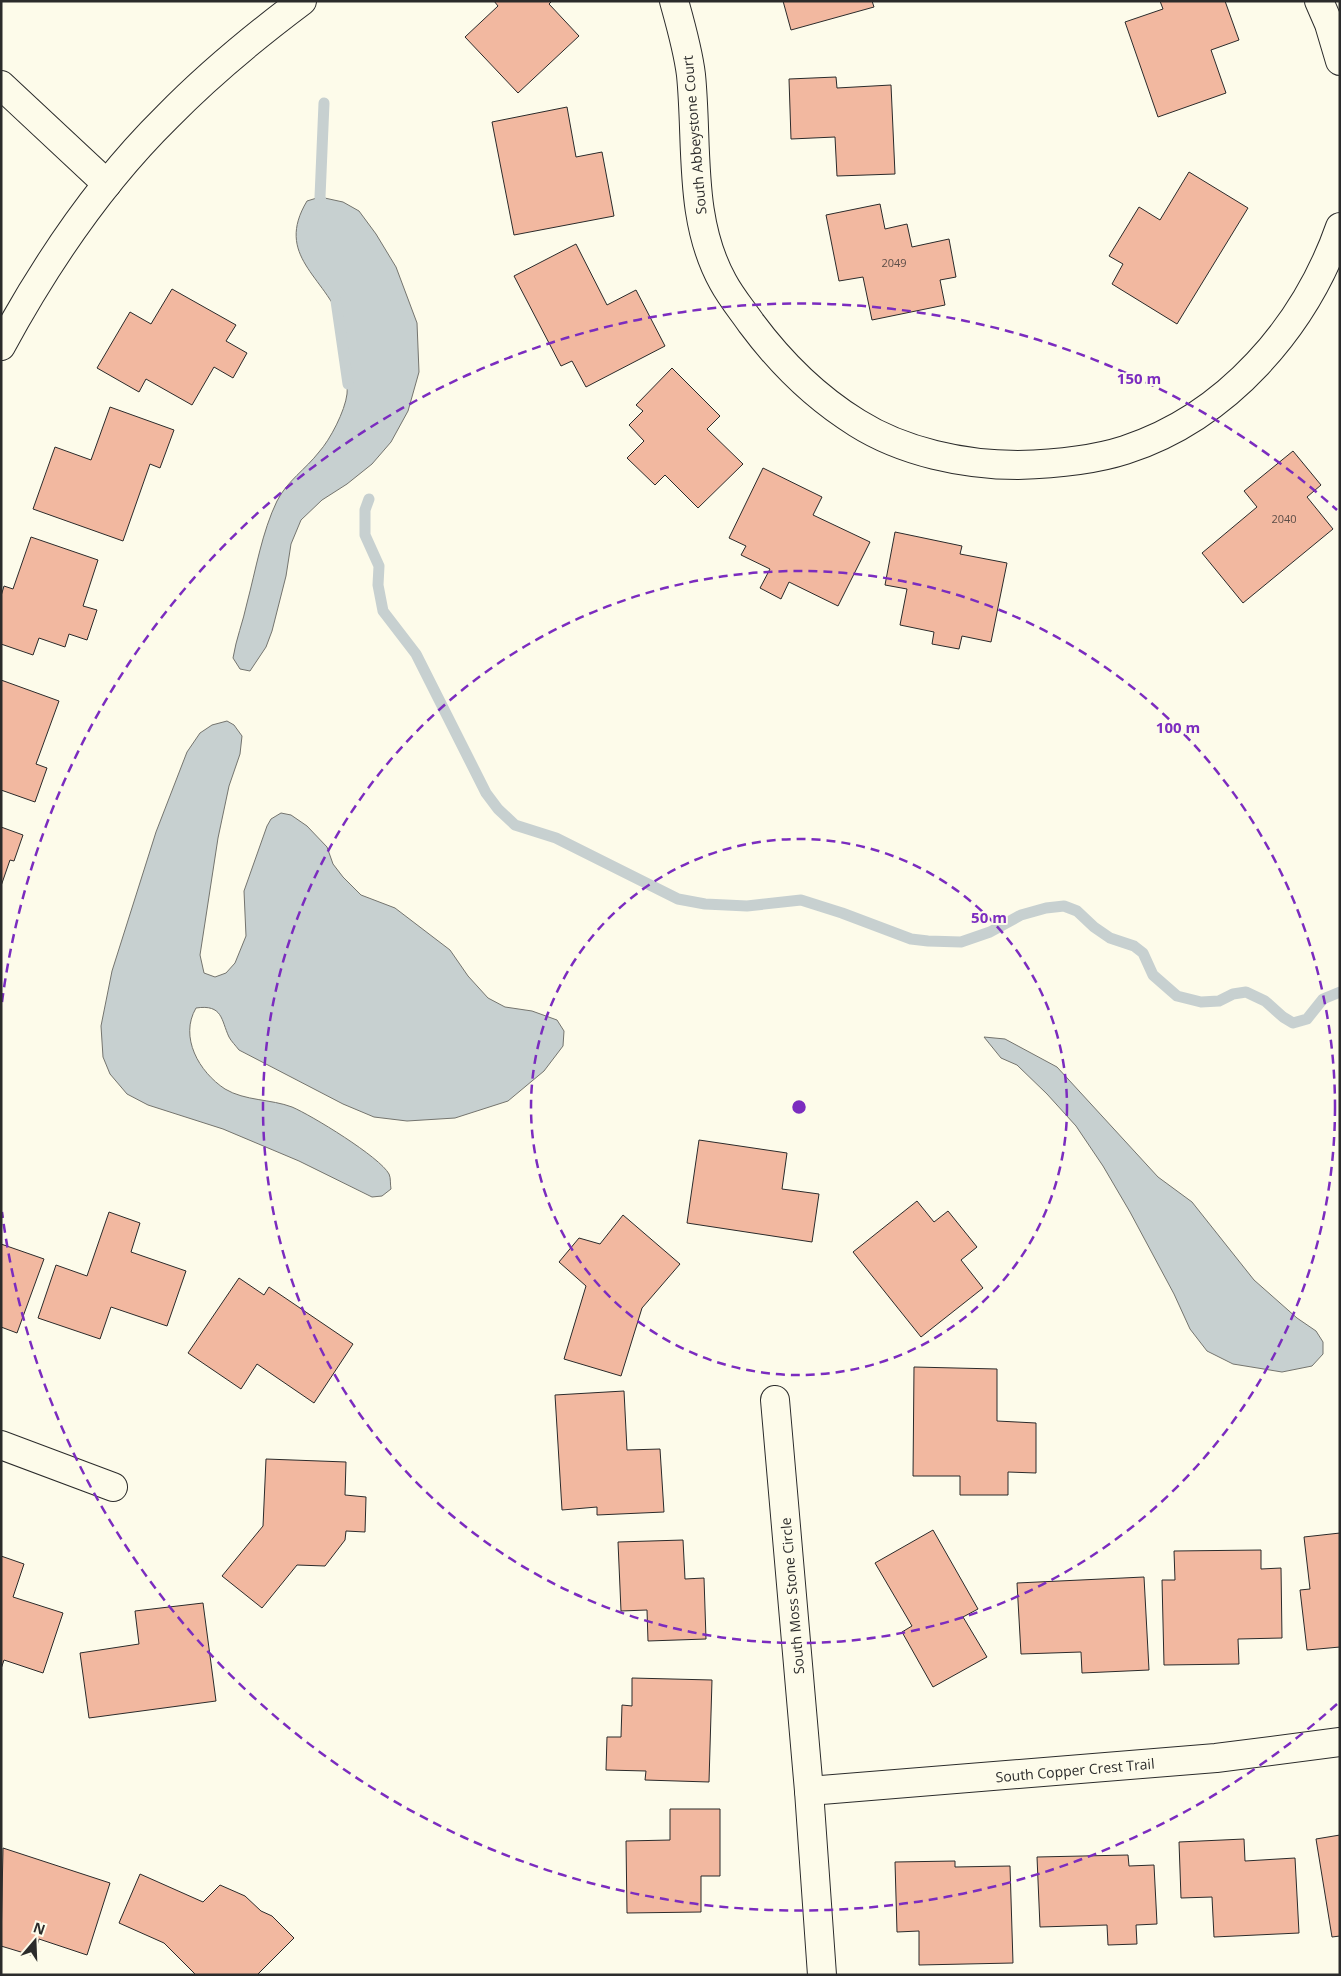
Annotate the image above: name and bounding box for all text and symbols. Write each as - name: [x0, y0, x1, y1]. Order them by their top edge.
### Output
- street label: South Abbeystone Court: [678, 55, 710, 215]
- house number: 2049: [881, 255, 907, 270]
- text: 150 m: [1117, 368, 1161, 388]
- house number: 2040: [1271, 511, 1297, 526]
- text: 100 m: [1156, 717, 1200, 737]
- text: 50 m: [971, 907, 1007, 927]
- centre of rings: [790, 1098, 808, 1116]
- street label: South Moss Stone Circle: [776, 1517, 808, 1675]
- street label: South Copper Crest Trail: [995, 1754, 1155, 1786]
- north arrow: [10, 1916, 60, 1966]
- text: N: [31, 1917, 48, 1939]

